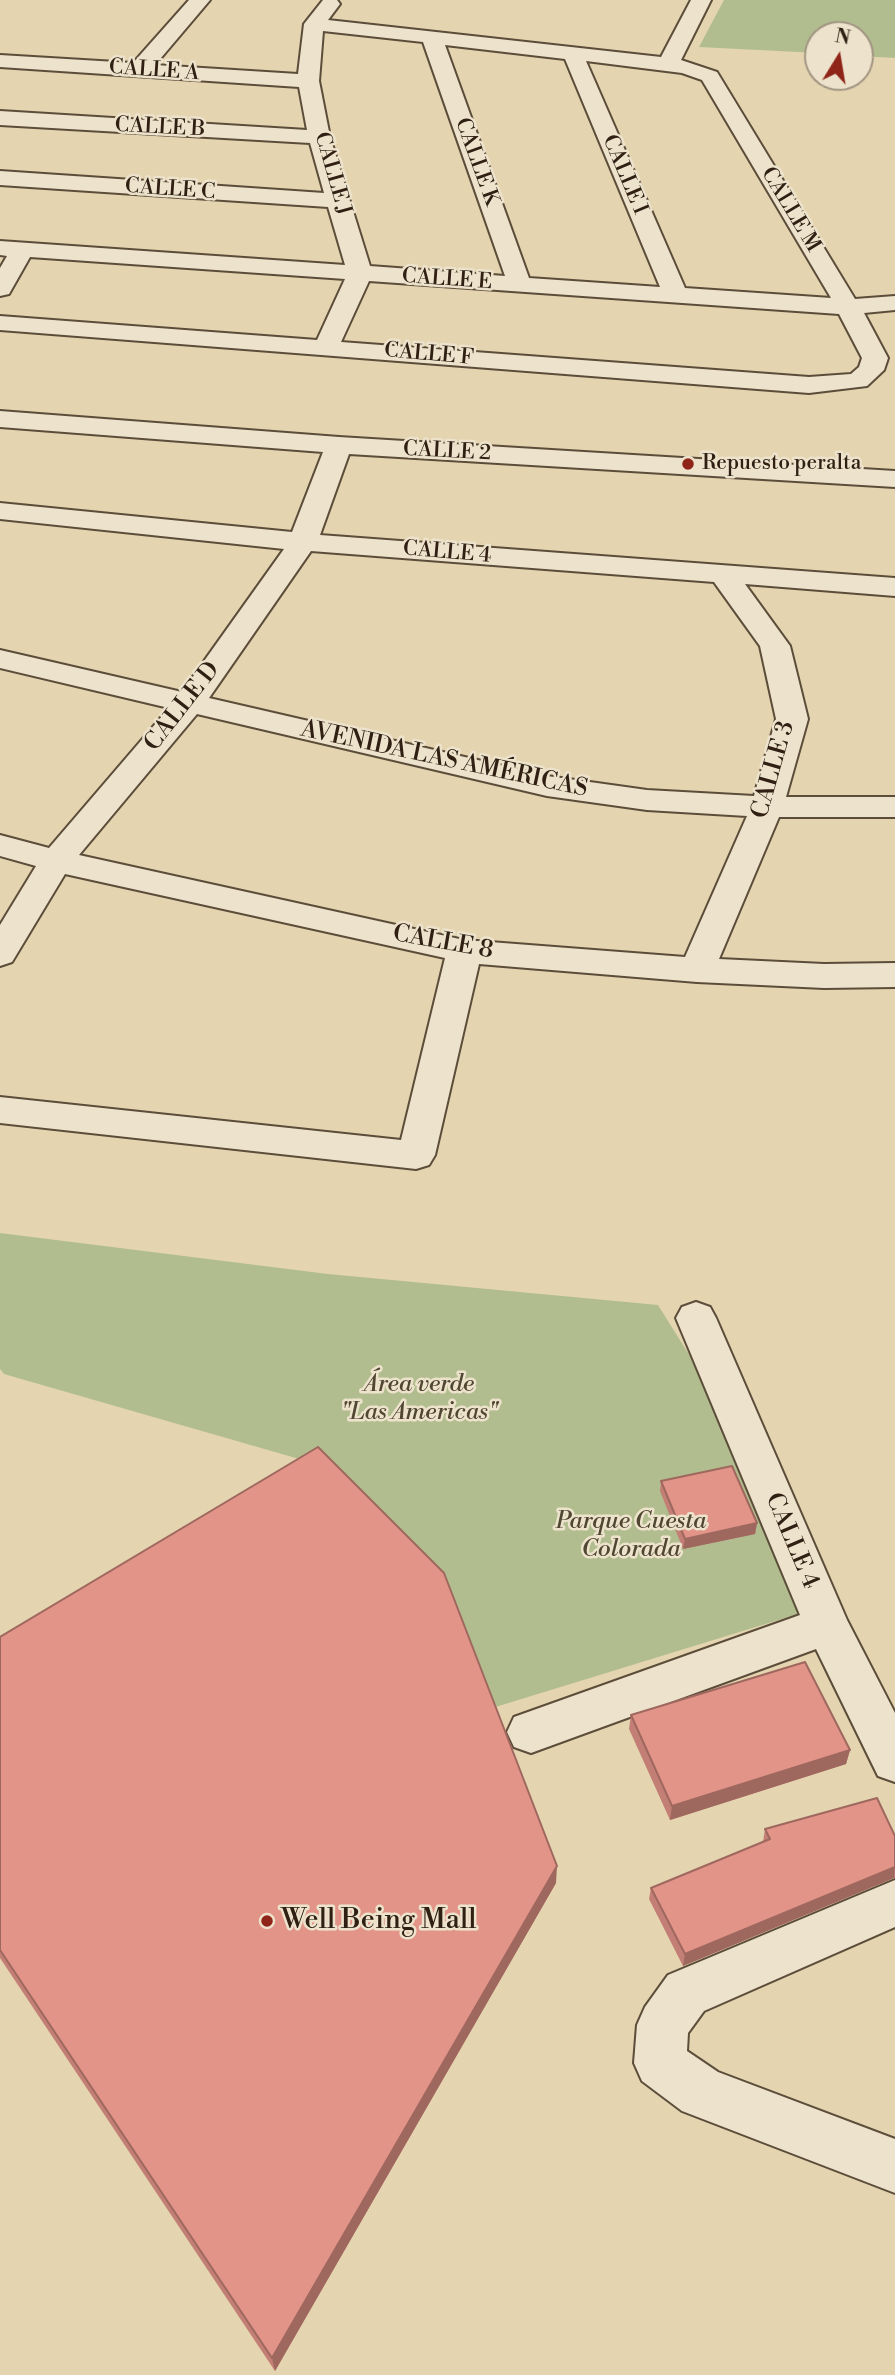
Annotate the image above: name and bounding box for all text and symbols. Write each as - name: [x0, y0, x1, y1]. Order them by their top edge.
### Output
- north arrow: [804, 21, 874, 91]
- text: N: [833, 24, 852, 51]
- street label: CALLE A: [108, 55, 200, 87]
- street label: CALLE B: [114, 113, 206, 143]
- street label: CALLE K: [449, 115, 503, 209]
- street label: CALLE J: [308, 129, 356, 219]
- street label: CALLE I: [596, 131, 652, 219]
- street label: CALLE M: [755, 163, 825, 257]
- street label: CALLE C: [124, 174, 216, 206]
- street label: CALLE E: [401, 264, 493, 296]
- street label: CALLE F: [383, 339, 475, 371]
- street label: CALLE 2: [402, 437, 492, 467]
- place label: Repuesto peralta: [702, 451, 861, 477]
- marker: Repuesto peralta: [680, 456, 696, 472]
- street label: CALLE 4: [402, 537, 492, 569]
- street label: CALLE D: [139, 657, 227, 757]
- street label: AVENIDA LAS AMÉRICAS: [298, 716, 590, 804]
- street label: CALLE 3: [746, 718, 802, 822]
- street label: CALLE 8: [390, 920, 496, 966]
- park label: Área verde "Las Americas": [341, 1371, 497, 1427]
- street label: CALLE 4: [758, 1489, 824, 1593]
- park label: Parque Cuesta Colorada: [556, 1508, 706, 1564]
- place label: Well Being Mall: [281, 1904, 477, 1938]
- marker: Well Being Mall: [259, 1913, 275, 1929]

